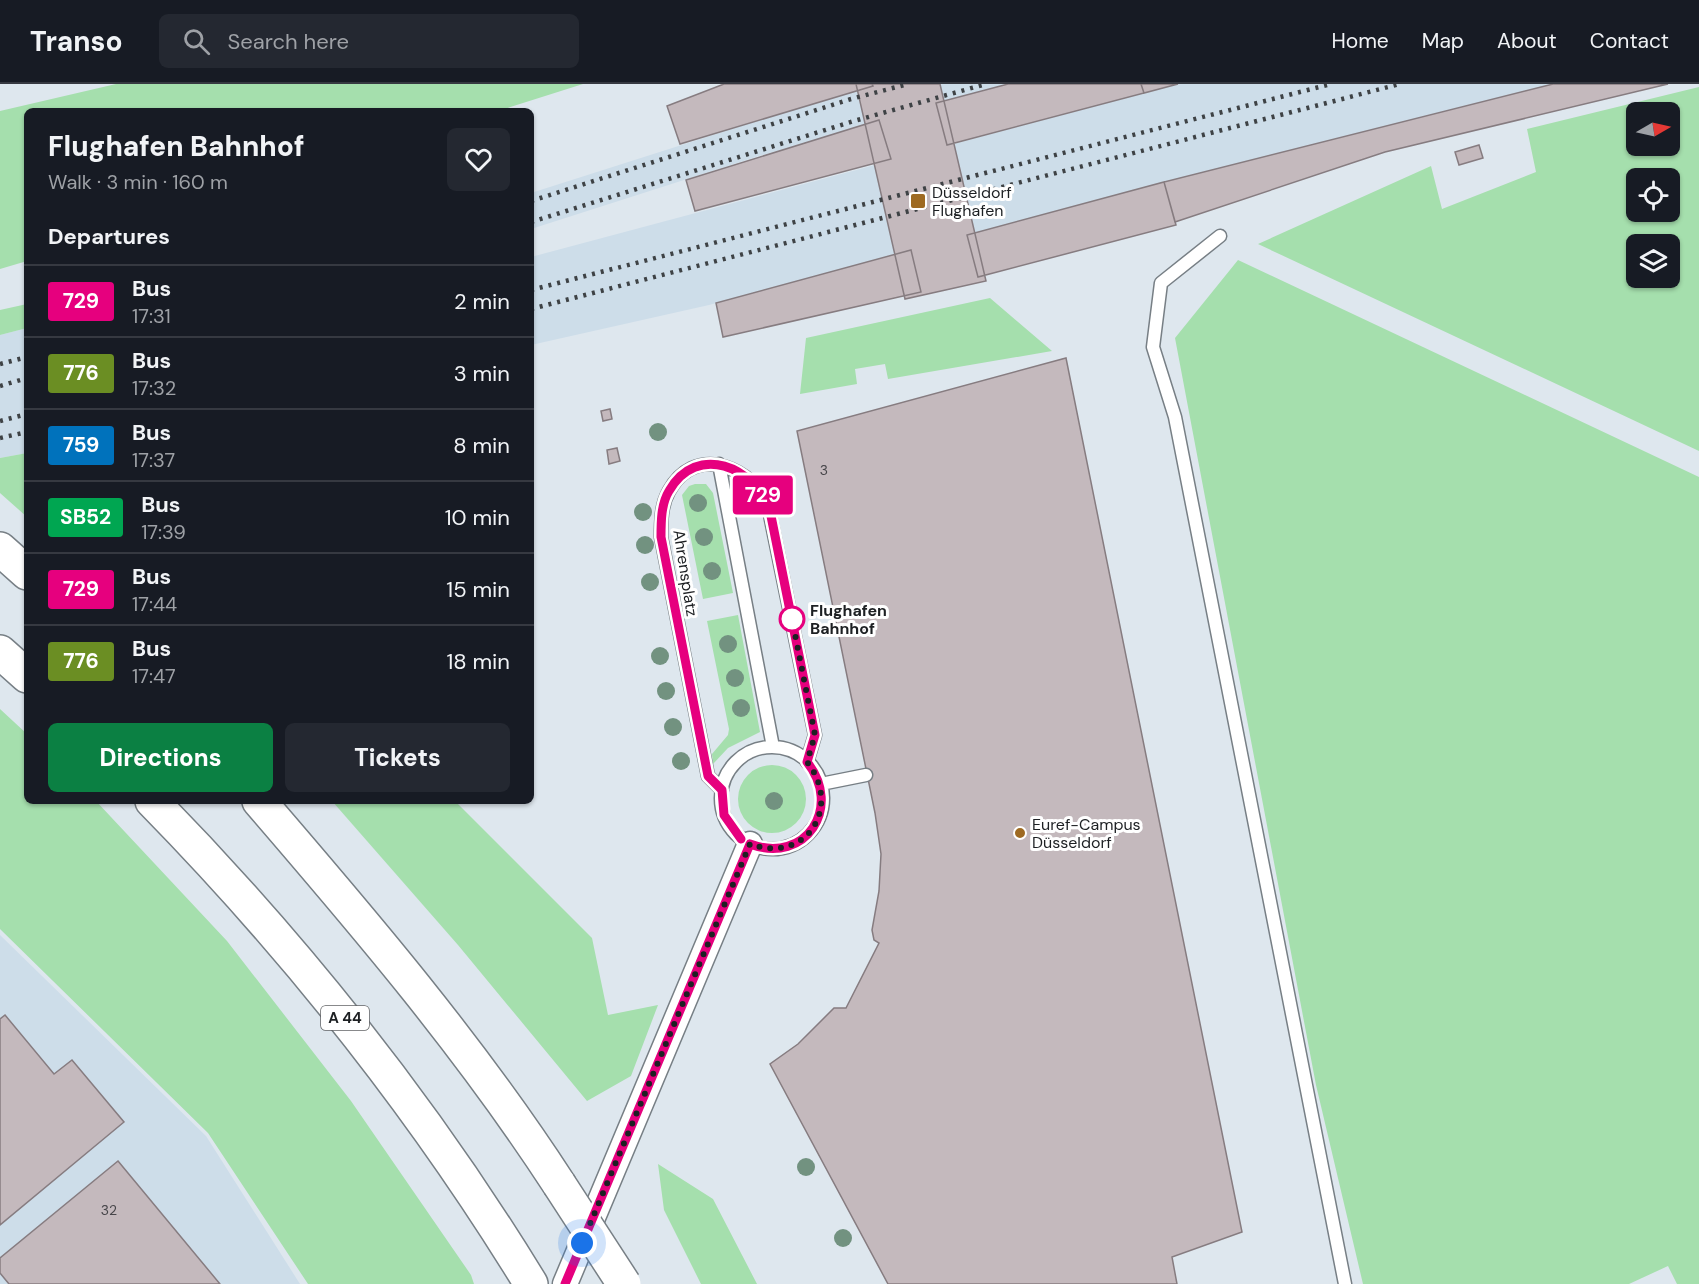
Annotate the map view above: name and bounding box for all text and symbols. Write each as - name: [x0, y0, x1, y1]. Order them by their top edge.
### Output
- search box: [159, 14, 579, 68]
- text: Transo: [30, 23, 123, 60]
- icon: search: [180, 25, 213, 58]
- text: Search here: [228, 27, 349, 56]
- text: Home: [1331, 27, 1389, 55]
- text: Map: [1422, 27, 1464, 55]
- text: About: [1497, 27, 1557, 55]
- text: Contact: [1590, 27, 1669, 55]
- north arrow: [1626, 102, 1680, 156]
- map controls: [1626, 102, 1680, 288]
- text: Flughafen Bahnhof: [48, 128, 304, 165]
- button: heart: [447, 128, 510, 191]
- button: locate: [1626, 168, 1680, 222]
- text: Walk · 3 min · 160 m: [48, 169, 228, 195]
- place label: Düsseldorf Flughafen: [932, 182, 1012, 221]
- marker: Düsseldorf Flughafen: [909, 192, 927, 210]
- text: Departures: [48, 222, 170, 251]
- button: layers: [1626, 234, 1680, 288]
- text: Bus: [132, 274, 171, 303]
- text: 729: [63, 287, 99, 315]
- text: 2 min: [454, 287, 510, 316]
- text: 17:31: [132, 303, 171, 329]
- text: Bus: [132, 346, 171, 375]
- text: 776: [63, 359, 99, 387]
- text: 3 min: [454, 359, 510, 388]
- text: 17:32: [132, 375, 176, 401]
- text: Bus: [132, 418, 171, 447]
- text: 759: [63, 431, 99, 459]
- text: 8 min: [453, 431, 510, 460]
- text: 17:37: [132, 447, 175, 473]
- house number: 3: [820, 461, 828, 479]
- line badge: 729: [728, 476, 798, 514]
- text: 729: [745, 481, 781, 509]
- text: Bus: [141, 490, 180, 519]
- text: SB52: [60, 503, 111, 531]
- text: 10 min: [445, 503, 510, 532]
- text: 17:39: [141, 519, 186, 545]
- street label: Ahrensplatz: [668, 528, 703, 618]
- text: Bus: [132, 562, 171, 591]
- text: 729: [63, 575, 99, 603]
- text: 15 min: [446, 575, 510, 604]
- text: 17:44: [132, 591, 177, 617]
- place label: Flughafen Bahnhof: [810, 600, 887, 639]
- marker: Flughafen Bahnhof: [779, 606, 805, 632]
- text: Bus: [132, 634, 171, 663]
- text: 776: [63, 647, 99, 675]
- text: 18 min: [446, 647, 510, 676]
- text: 17:47: [132, 663, 176, 689]
- button: Directions: [48, 723, 273, 792]
- button: Tickets: [285, 723, 510, 792]
- place label: Euref-Campus Düsseldorf: [1032, 814, 1141, 853]
- marker: Euref-Campus Düsseldorf: [1013, 826, 1027, 840]
- road number: A 44: [321, 1006, 369, 1030]
- house number: 32: [101, 1201, 117, 1219]
- your location: [567, 1228, 597, 1258]

